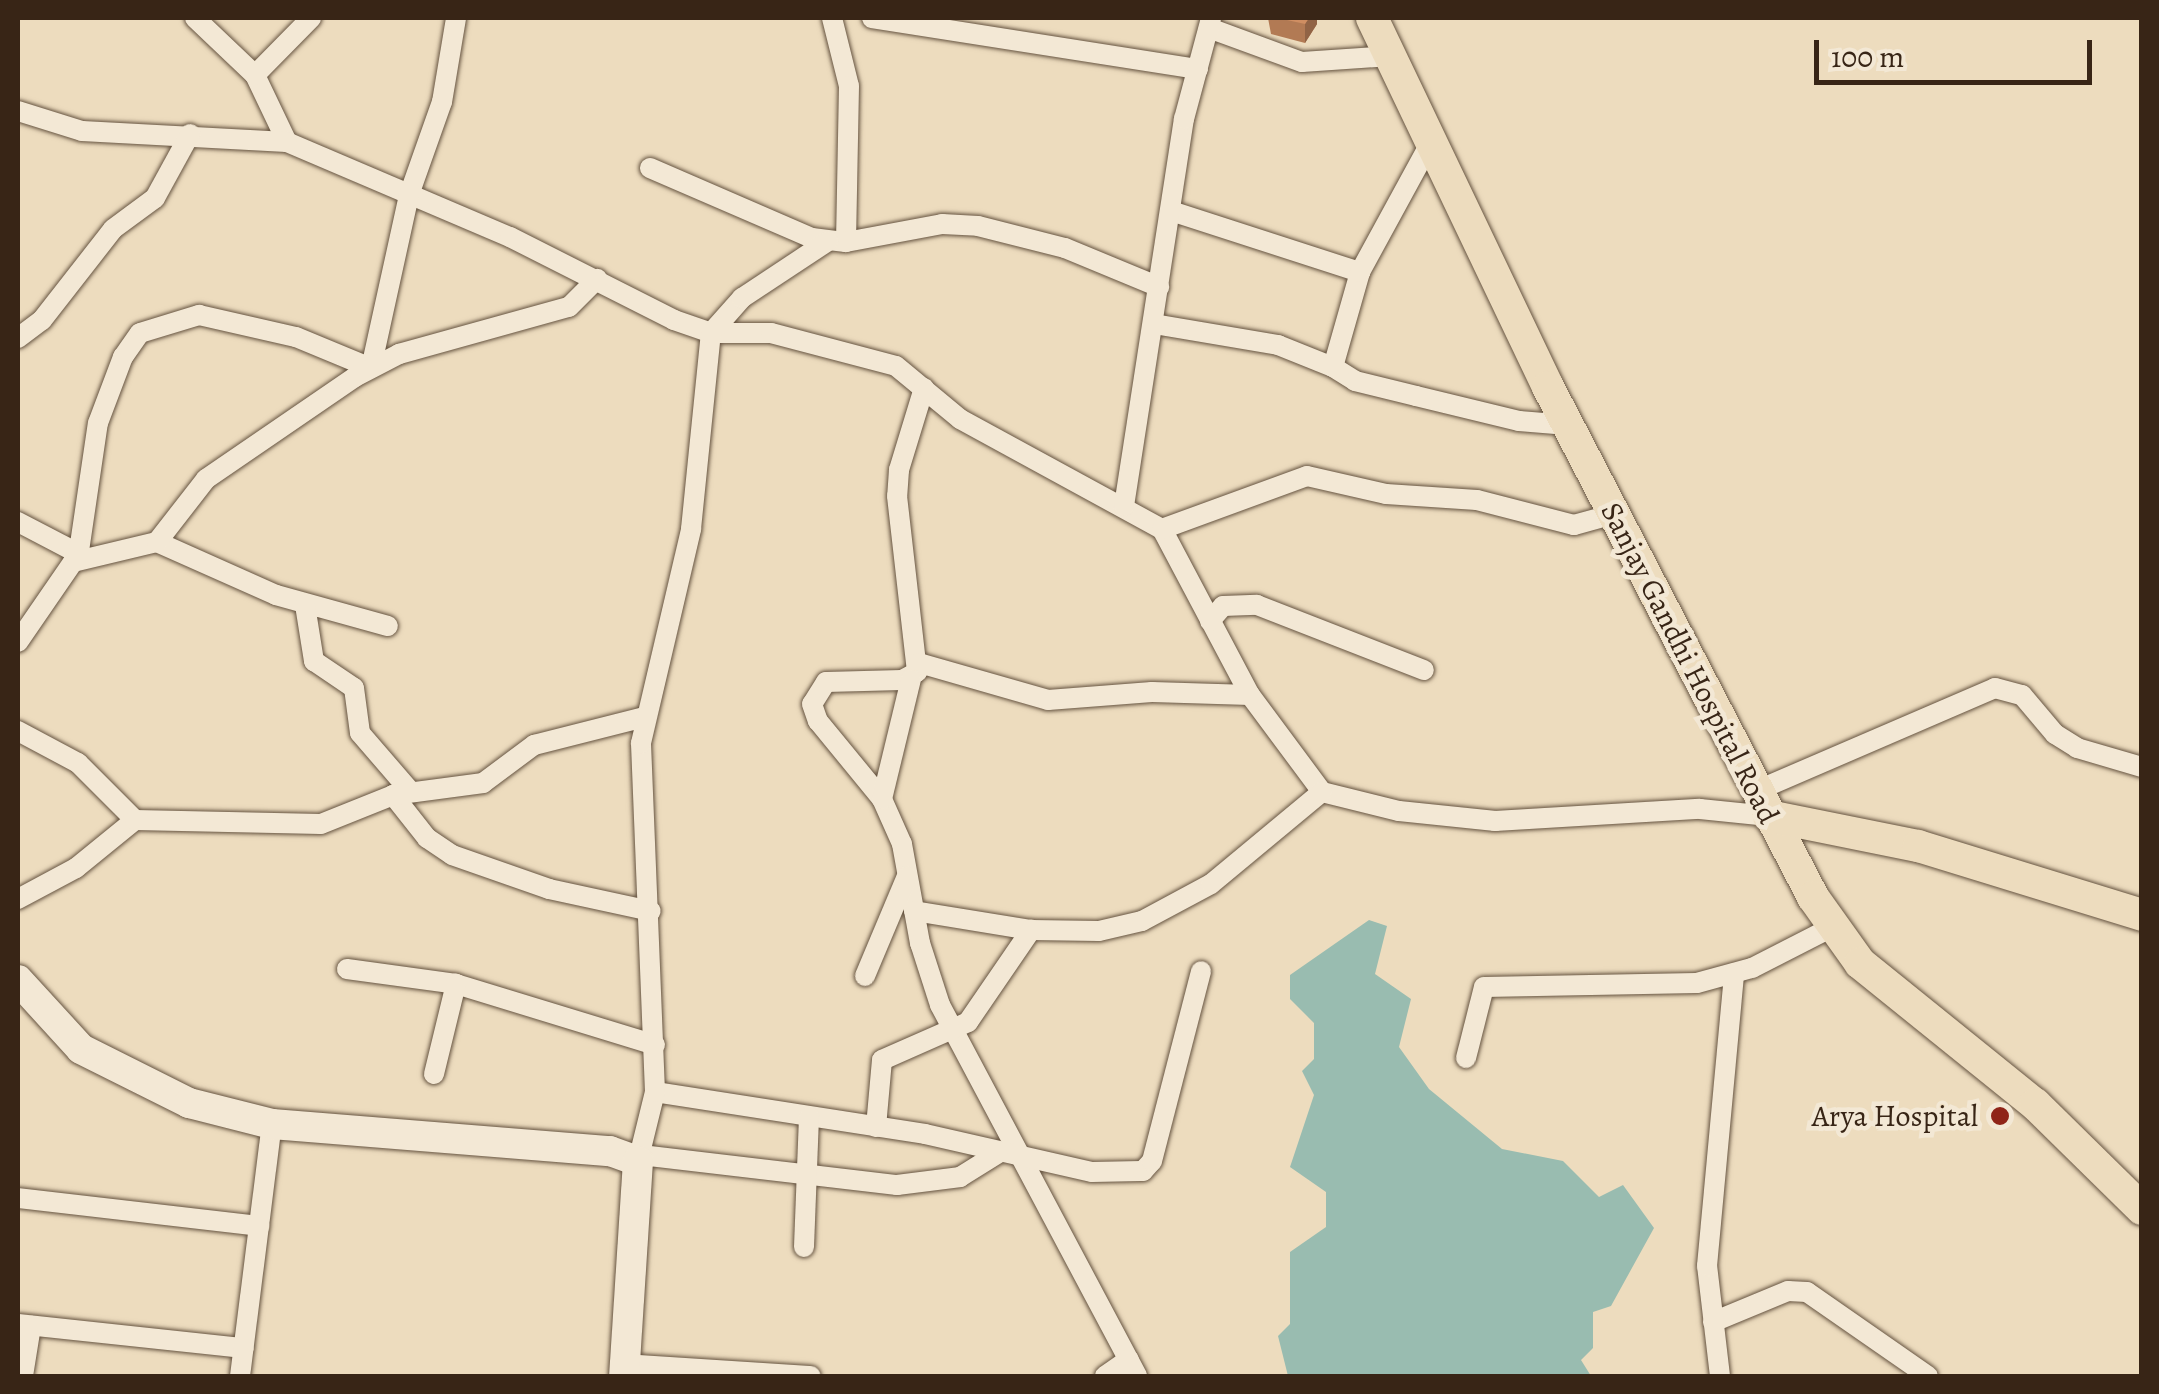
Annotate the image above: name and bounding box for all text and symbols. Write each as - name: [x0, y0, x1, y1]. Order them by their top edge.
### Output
- scale bar: [1819, 20, 2096, 82]
- text: 100 m: [1831, 37, 1904, 77]
- street label: Sanjay Gandhi Hospital Road: [1593, 496, 1787, 830]
- place label: Arya Hospital: [1812, 1098, 1978, 1134]
- marker: Arya Hospital: [1987, 1103, 2013, 1129]

